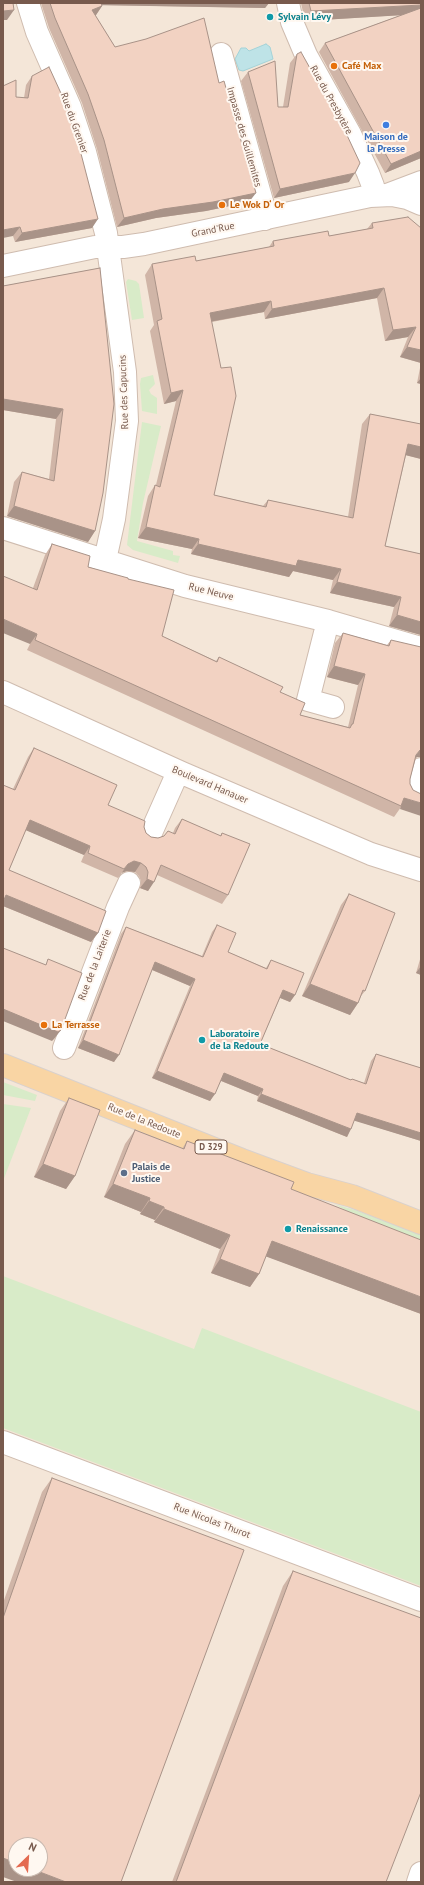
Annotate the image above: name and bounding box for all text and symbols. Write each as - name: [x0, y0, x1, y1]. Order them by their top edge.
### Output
- place label: Sylvain Lévy: [278, 11, 331, 23]
- marker: Sylvain Lévy: [265, 12, 275, 22]
- place label: Café Max: [342, 60, 381, 72]
- marker: Café Max: [329, 61, 339, 71]
- street label: Rue du Presbytère: [307, 63, 355, 137]
- street label: Impasse des Guillemites: [224, 86, 264, 188]
- street label: Rue du Grenier: [57, 91, 91, 155]
- marker: Maison de la Presse: [381, 120, 391, 130]
- place label: Maison de la Presse: [364, 131, 408, 154]
- place label: Le Wok D‘ Or: [230, 199, 284, 211]
- marker: Le Wok D‘ Or: [217, 200, 227, 210]
- street label: Grand'Rue: [190, 220, 236, 240]
- street label: Rue des Capucins: [117, 355, 131, 429]
- street label: Rue Neuve: [187, 581, 235, 603]
- street label: Boulevard Hanauer: [170, 764, 250, 806]
- street label: Rue de la Laiterie: [76, 928, 114, 1002]
- place label: La Terrasse: [52, 1019, 100, 1031]
- marker: La Terrasse: [39, 1020, 49, 1030]
- place label: Laboratoire de la Redoute: [210, 1028, 269, 1052]
- marker: Laboratoire de la Redoute: [197, 1035, 207, 1045]
- street label: Rue de la Redoute: [106, 1101, 182, 1141]
- road number: D 329: [195, 1140, 227, 1154]
- place label: Palais de Justice: [132, 1161, 170, 1184]
- marker: Palais de Justice: [119, 1168, 129, 1178]
- place label: Renaissance: [296, 1223, 348, 1235]
- marker: Renaissance: [283, 1224, 293, 1234]
- street label: Rue Nicolas Thurot: [172, 1501, 252, 1541]
- north arrow: [8, 1837, 48, 1877]
- text: N: [26, 1839, 39, 1855]

